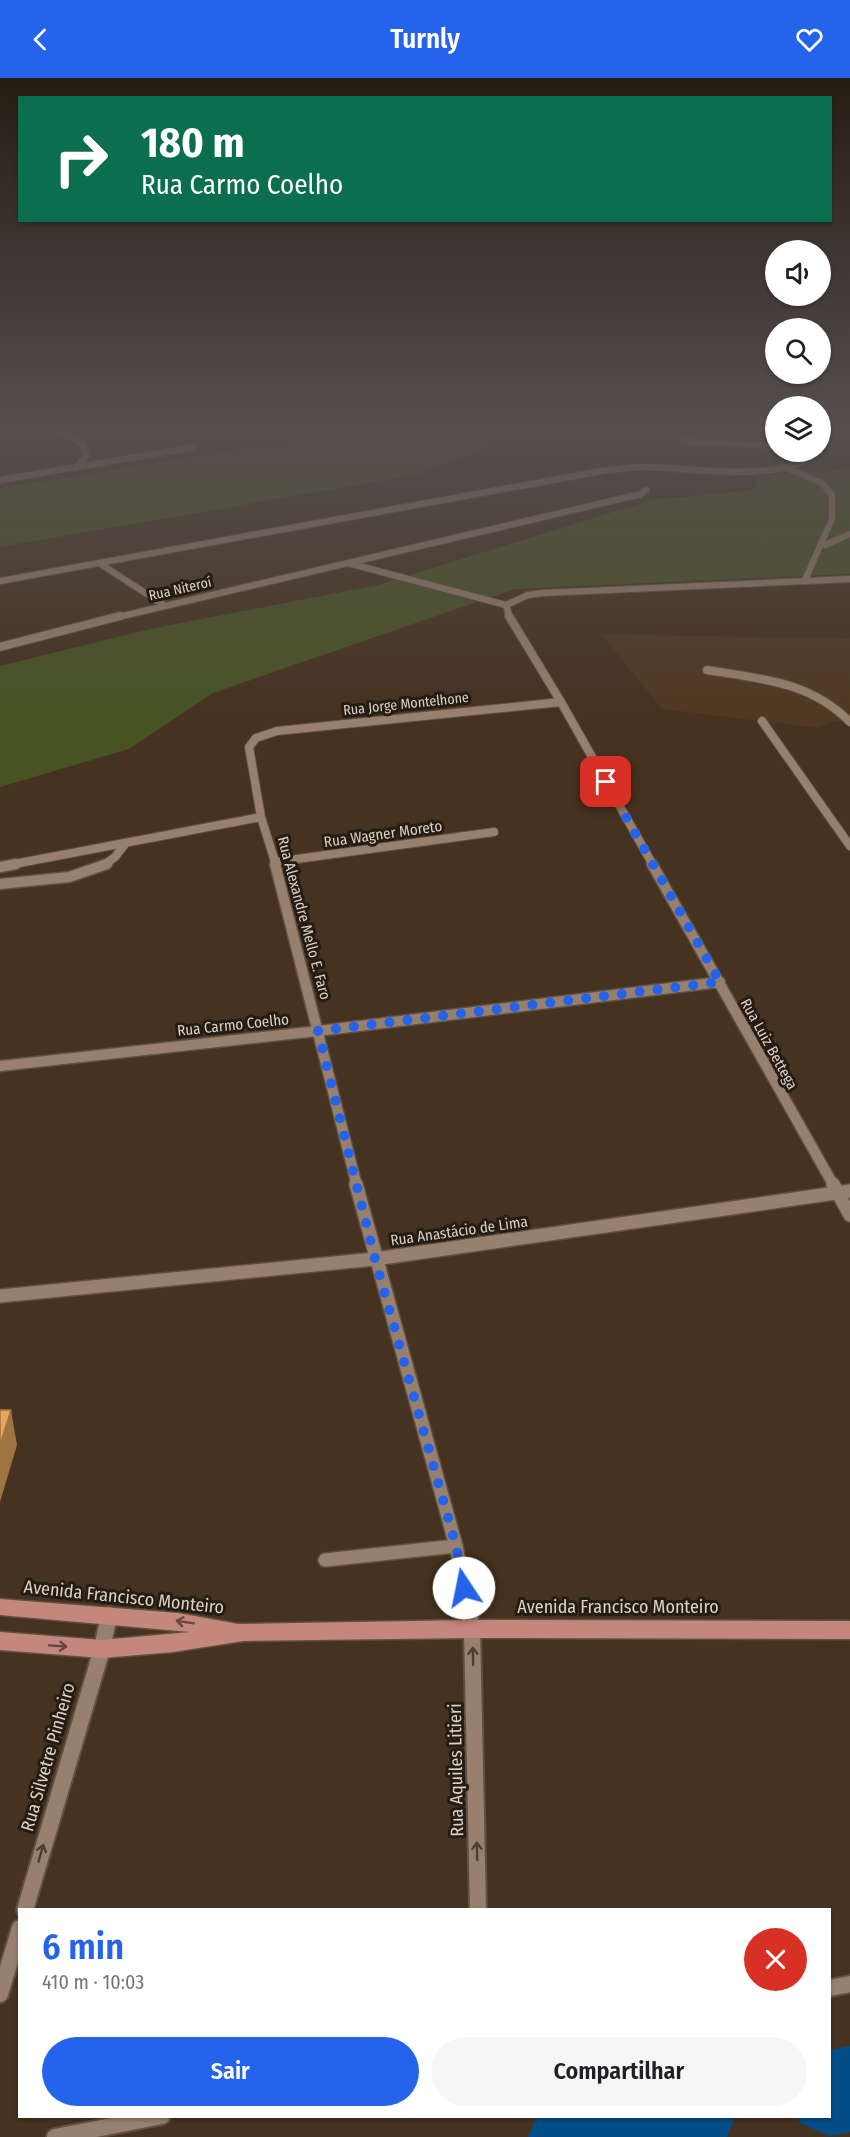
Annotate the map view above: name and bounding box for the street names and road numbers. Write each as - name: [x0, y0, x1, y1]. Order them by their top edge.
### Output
- street label: Rua Niteroí: [147, 573, 213, 604]
- street label: Rua Jorge Montelhone: [342, 689, 470, 719]
- street label: Rua Wagner Moreto: [323, 817, 443, 851]
- street label: Rua Alexandre Mello E. Faro: [274, 834, 334, 1002]
- street label: Rua Luiz Bettega: [737, 995, 801, 1093]
- street label: Rua Carmo Coelho: [176, 1010, 290, 1040]
- street label: Rua Anastácio de Lima: [389, 1212, 529, 1250]
- street label: Avenida Francisco Monteiro: [23, 1576, 225, 1618]
- street label: Avenida Francisco Monteiro: [517, 1596, 719, 1618]
- street label: Rua Silvetre Pinheiro: [16, 1680, 80, 1834]
- street label: Rua Aquiles Litieri: [444, 1703, 468, 1837]

